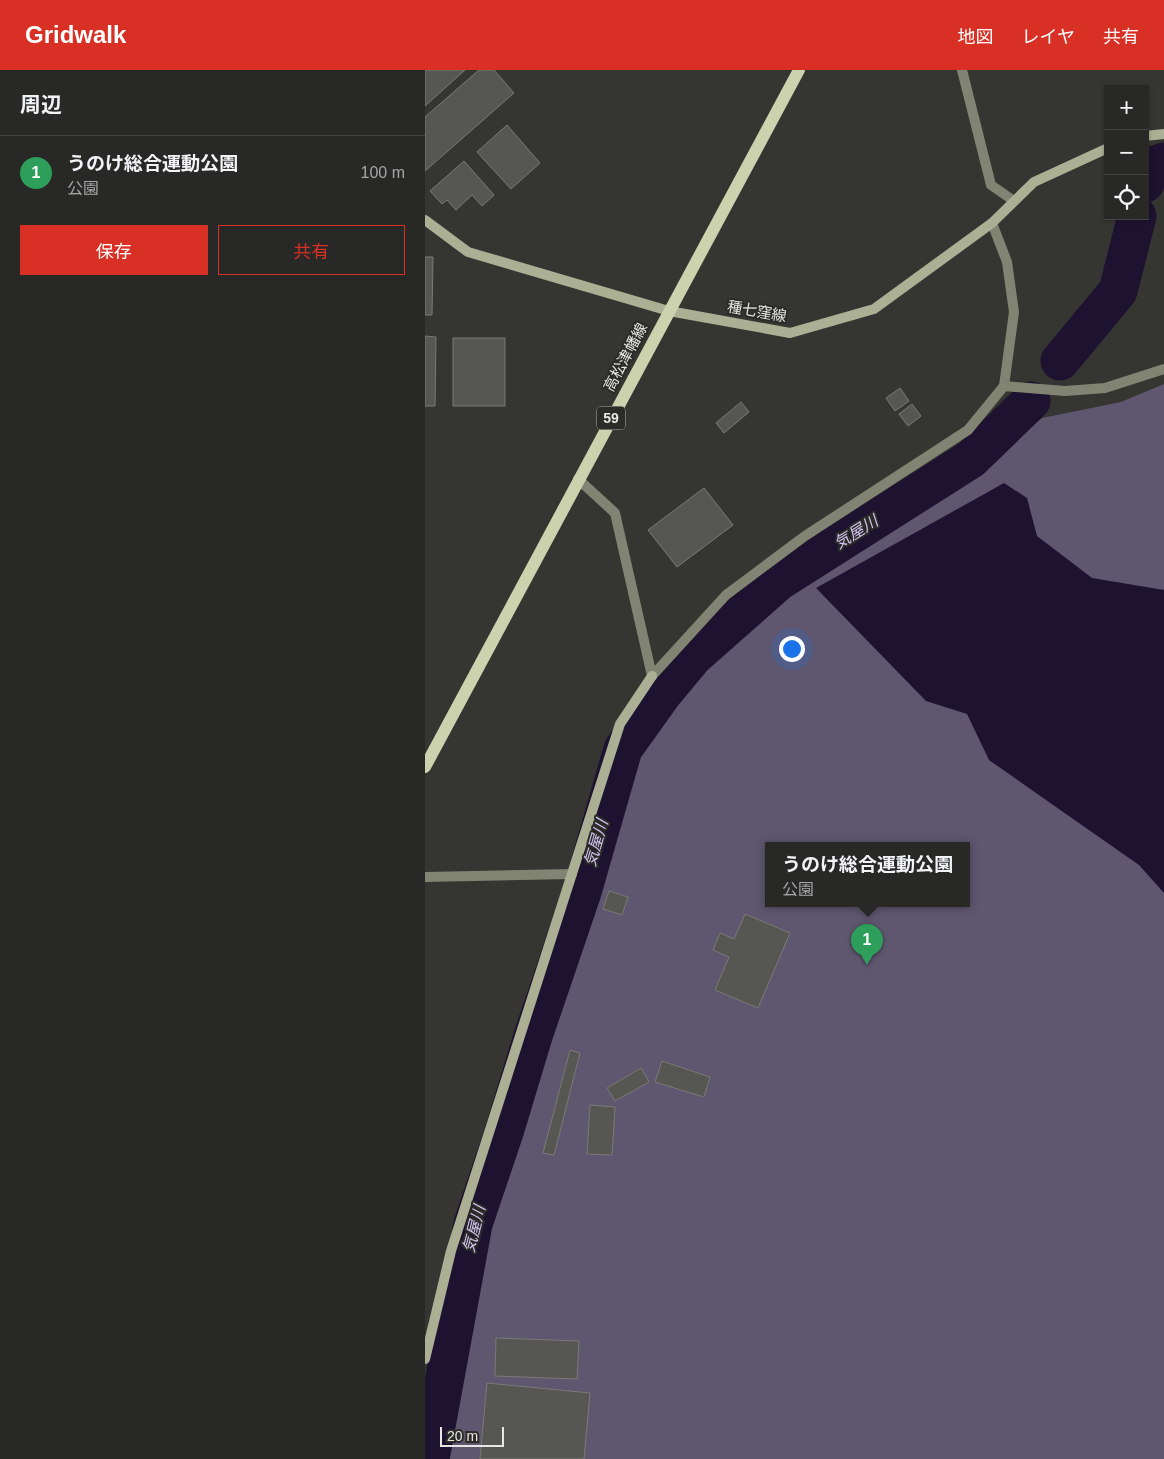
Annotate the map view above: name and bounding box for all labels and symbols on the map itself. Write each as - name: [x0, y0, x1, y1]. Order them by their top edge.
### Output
- street label: 種七窪線: [726, 297, 788, 325]
- street label: 高松津幡線: [600, 320, 650, 394]
- road number: 59: [597, 406, 625, 429]
- water label: 気屋川: [831, 511, 883, 552]
- your location: [779, 636, 805, 662]
- water label: 気屋川: [581, 816, 611, 868]
- pin: 1: [851, 924, 883, 965]
- water label: 気屋川: [460, 1202, 489, 1254]
- scale bar: [440, 1424, 504, 1447]

